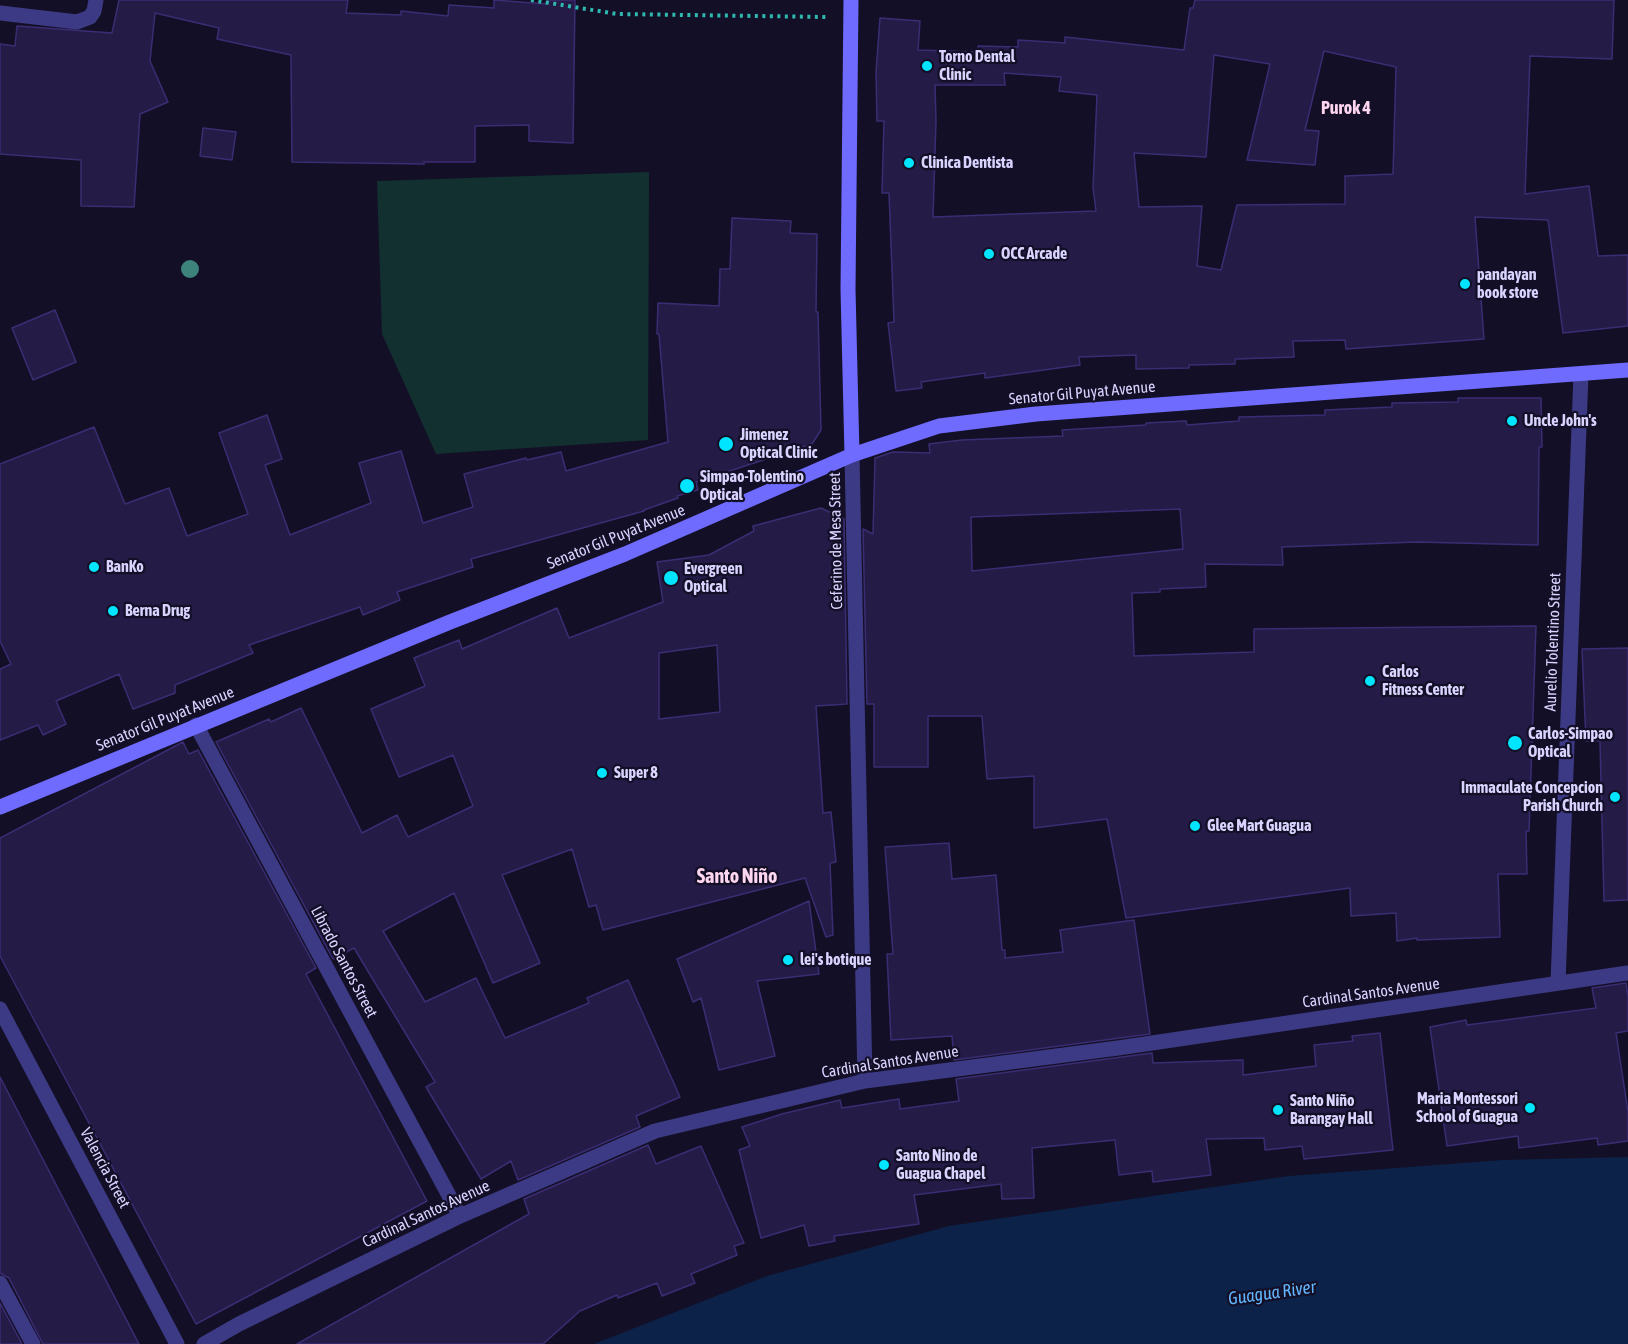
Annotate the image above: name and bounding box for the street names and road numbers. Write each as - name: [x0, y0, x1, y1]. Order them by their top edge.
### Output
- street label: Senator Gil Puyat Avenue: [1008, 377, 1156, 409]
- street label: Ceferino de Mesa Street: [825, 472, 847, 610]
- street label: Senator Gil Puyat Avenue: [544, 501, 688, 573]
- street label: Aurelio Tolentino Street: [1541, 572, 1565, 712]
- street label: Senator Gil Puyat Avenue: [93, 683, 237, 755]
- street label: Librado Santos Street: [307, 903, 381, 1021]
- street label: Cardinal Santos Avenue: [1301, 974, 1441, 1012]
- street label: Cardinal Santos Avenue: [820, 1042, 960, 1082]
- street label: Valencia Street: [76, 1125, 134, 1211]
- street label: Cardinal Santos Avenue: [359, 1176, 493, 1252]

